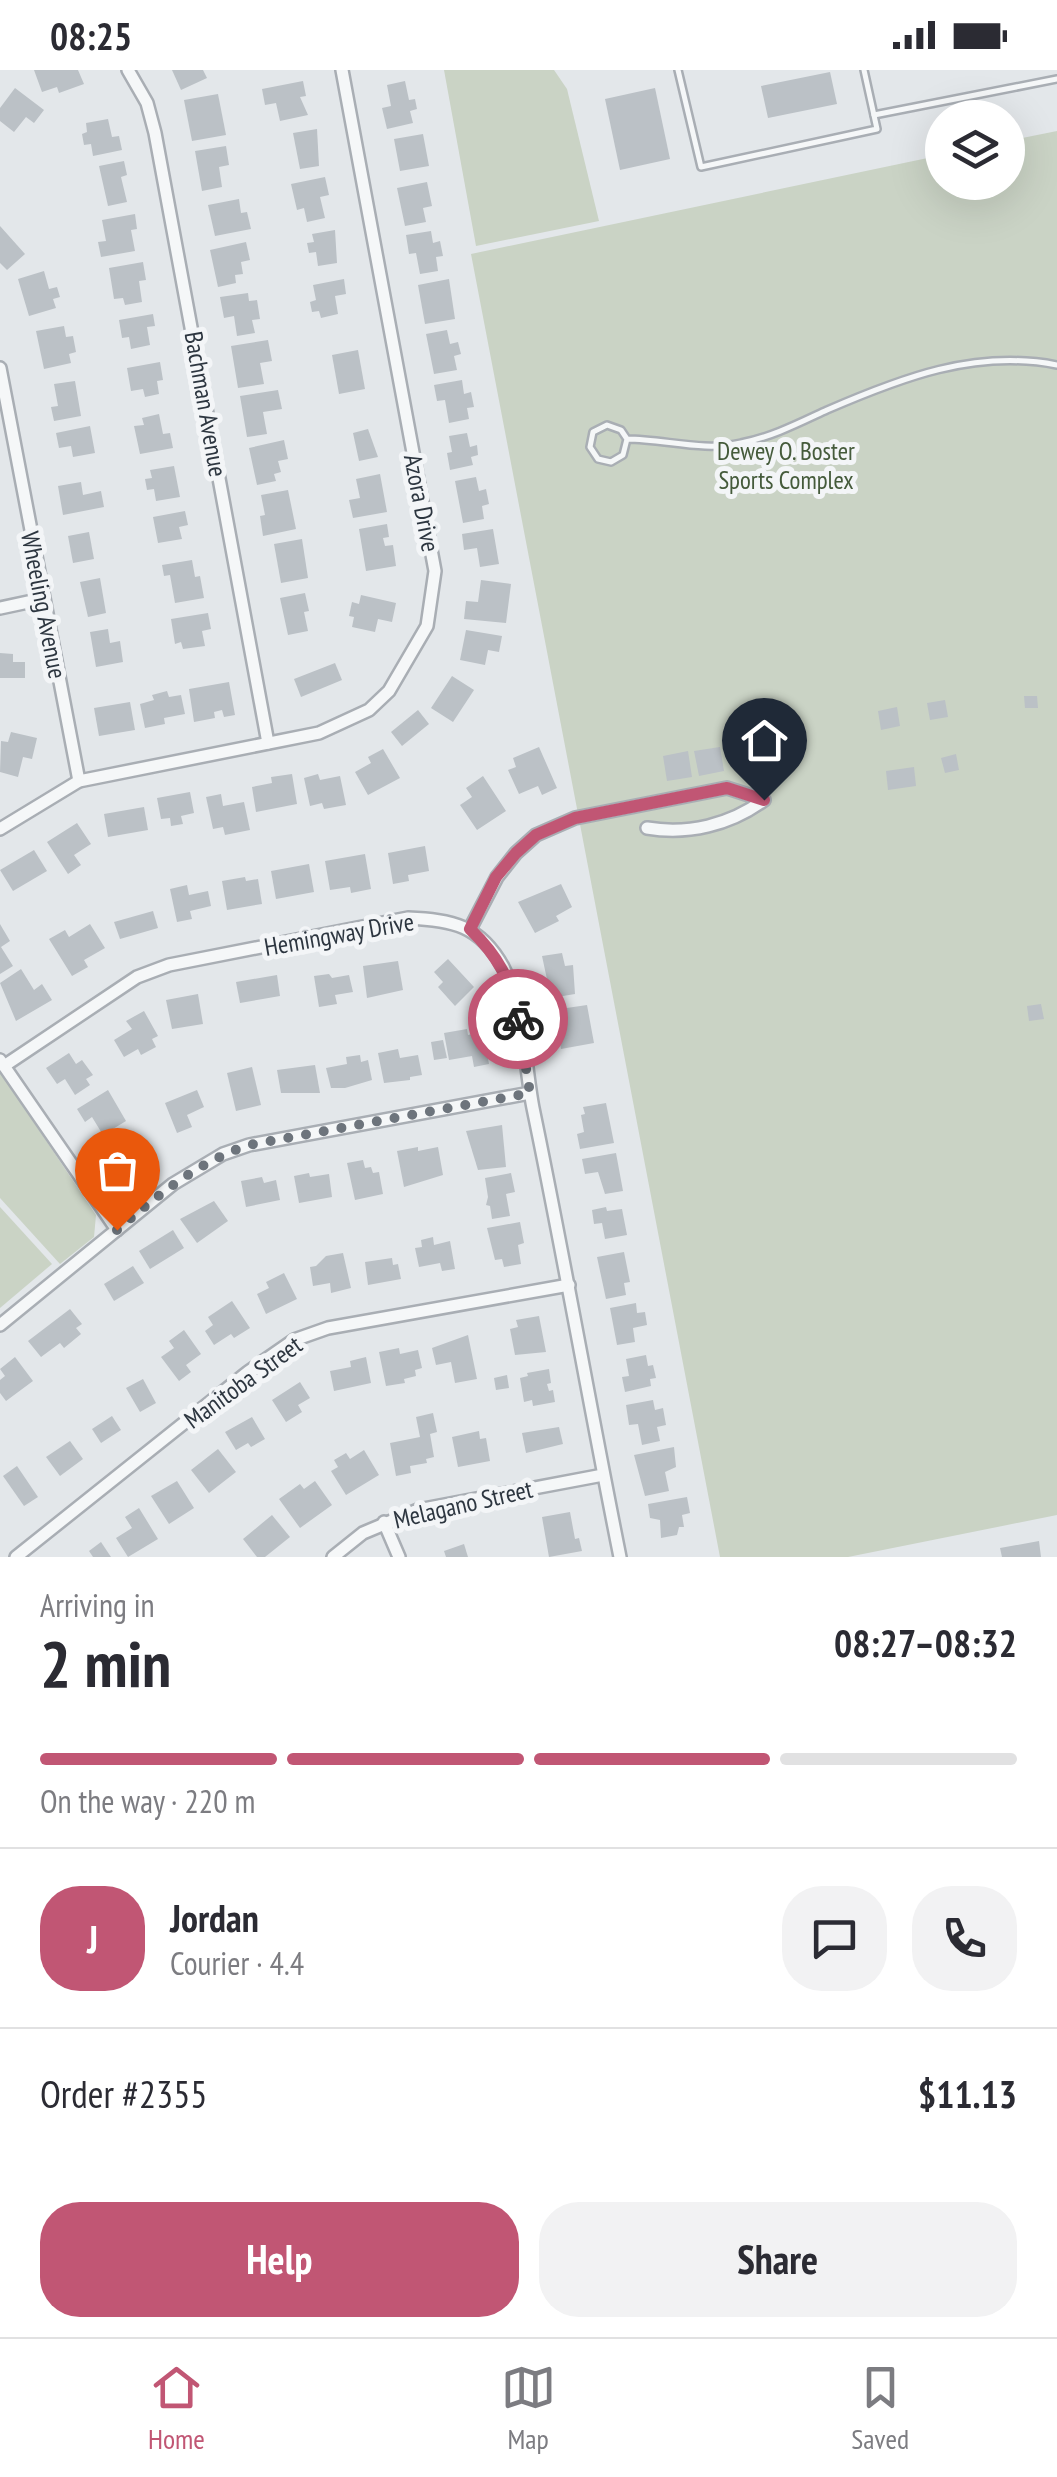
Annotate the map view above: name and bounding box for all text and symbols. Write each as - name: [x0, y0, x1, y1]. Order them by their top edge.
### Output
- text: 08:25: [50, 11, 132, 60]
- map controls: [925, 100, 1025, 200]
- button: layers: [925, 100, 1025, 200]
- street label: Bachman Avenue: [177, 329, 235, 479]
- park label: Dewey O. Boster Sports Complex: [717, 435, 855, 496]
- street label: Azora Drive: [397, 452, 447, 554]
- street label: Wheeling Avenue: [14, 529, 74, 681]
- pin: [722, 698, 807, 801]
- icon: home: [737, 713, 792, 768]
- street label: Hemingway Drive: [262, 905, 416, 963]
- courier: [468, 969, 568, 1069]
- icon: bike: [491, 992, 546, 1047]
- pin: [75, 1128, 160, 1231]
- icon: bag: [90, 1143, 145, 1198]
- street label: Manitoba Street: [178, 1329, 308, 1435]
- street label: Melagano Street: [390, 1472, 536, 1536]
- text: Arriving in: [40, 1584, 155, 1626]
- text: 08:27–08:32: [834, 1618, 1017, 1667]
- text: 2 min: [40, 1621, 171, 1705]
- text: On the way · 220 m: [40, 1780, 255, 1822]
- button: chat: [782, 1886, 887, 1991]
- button: phone: [912, 1886, 1017, 1991]
- text: Jordan: [170, 1893, 259, 1942]
- text: J: [87, 1914, 98, 1963]
- text: Courier · 4.4: [170, 1942, 304, 1984]
- text: Order #2355: [40, 2069, 207, 2118]
- text: $11.13: [918, 2069, 1017, 2118]
- button: Help: [40, 2202, 519, 2317]
- button: Share: [539, 2202, 1017, 2317]
- tab: Home: [148, 2360, 205, 2457]
- tab: Map: [501, 2360, 556, 2457]
- tab: Saved: [851, 2360, 909, 2457]

